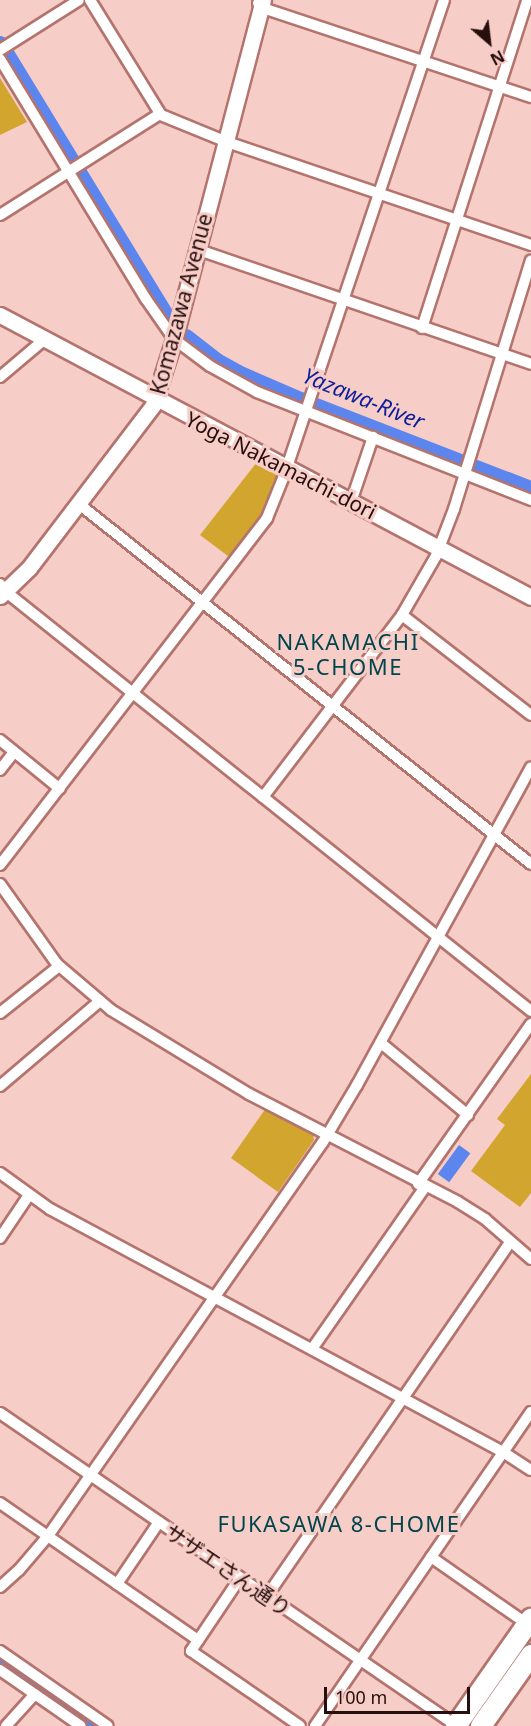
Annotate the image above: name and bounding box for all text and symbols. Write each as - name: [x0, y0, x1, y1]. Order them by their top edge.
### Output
- north arrow: [459, 12, 519, 72]
- text: N: [487, 45, 508, 71]
- street label: Komazawa Avenue: [145, 211, 217, 397]
- water label: Yazawa-River: [300, 362, 428, 434]
- street label: Yoga Nakamachi-dori: [181, 406, 381, 524]
- district label: NAKAMACHI 5-CHOME: [276, 628, 420, 680]
- district label: FUKASAWA 8-CHOME: [217, 1511, 461, 1537]
- street label: サザエさん通り: [160, 1518, 296, 1622]
- scale bar: [327, 1675, 472, 1713]
- text: 100 m: [335, 1685, 387, 1709]

